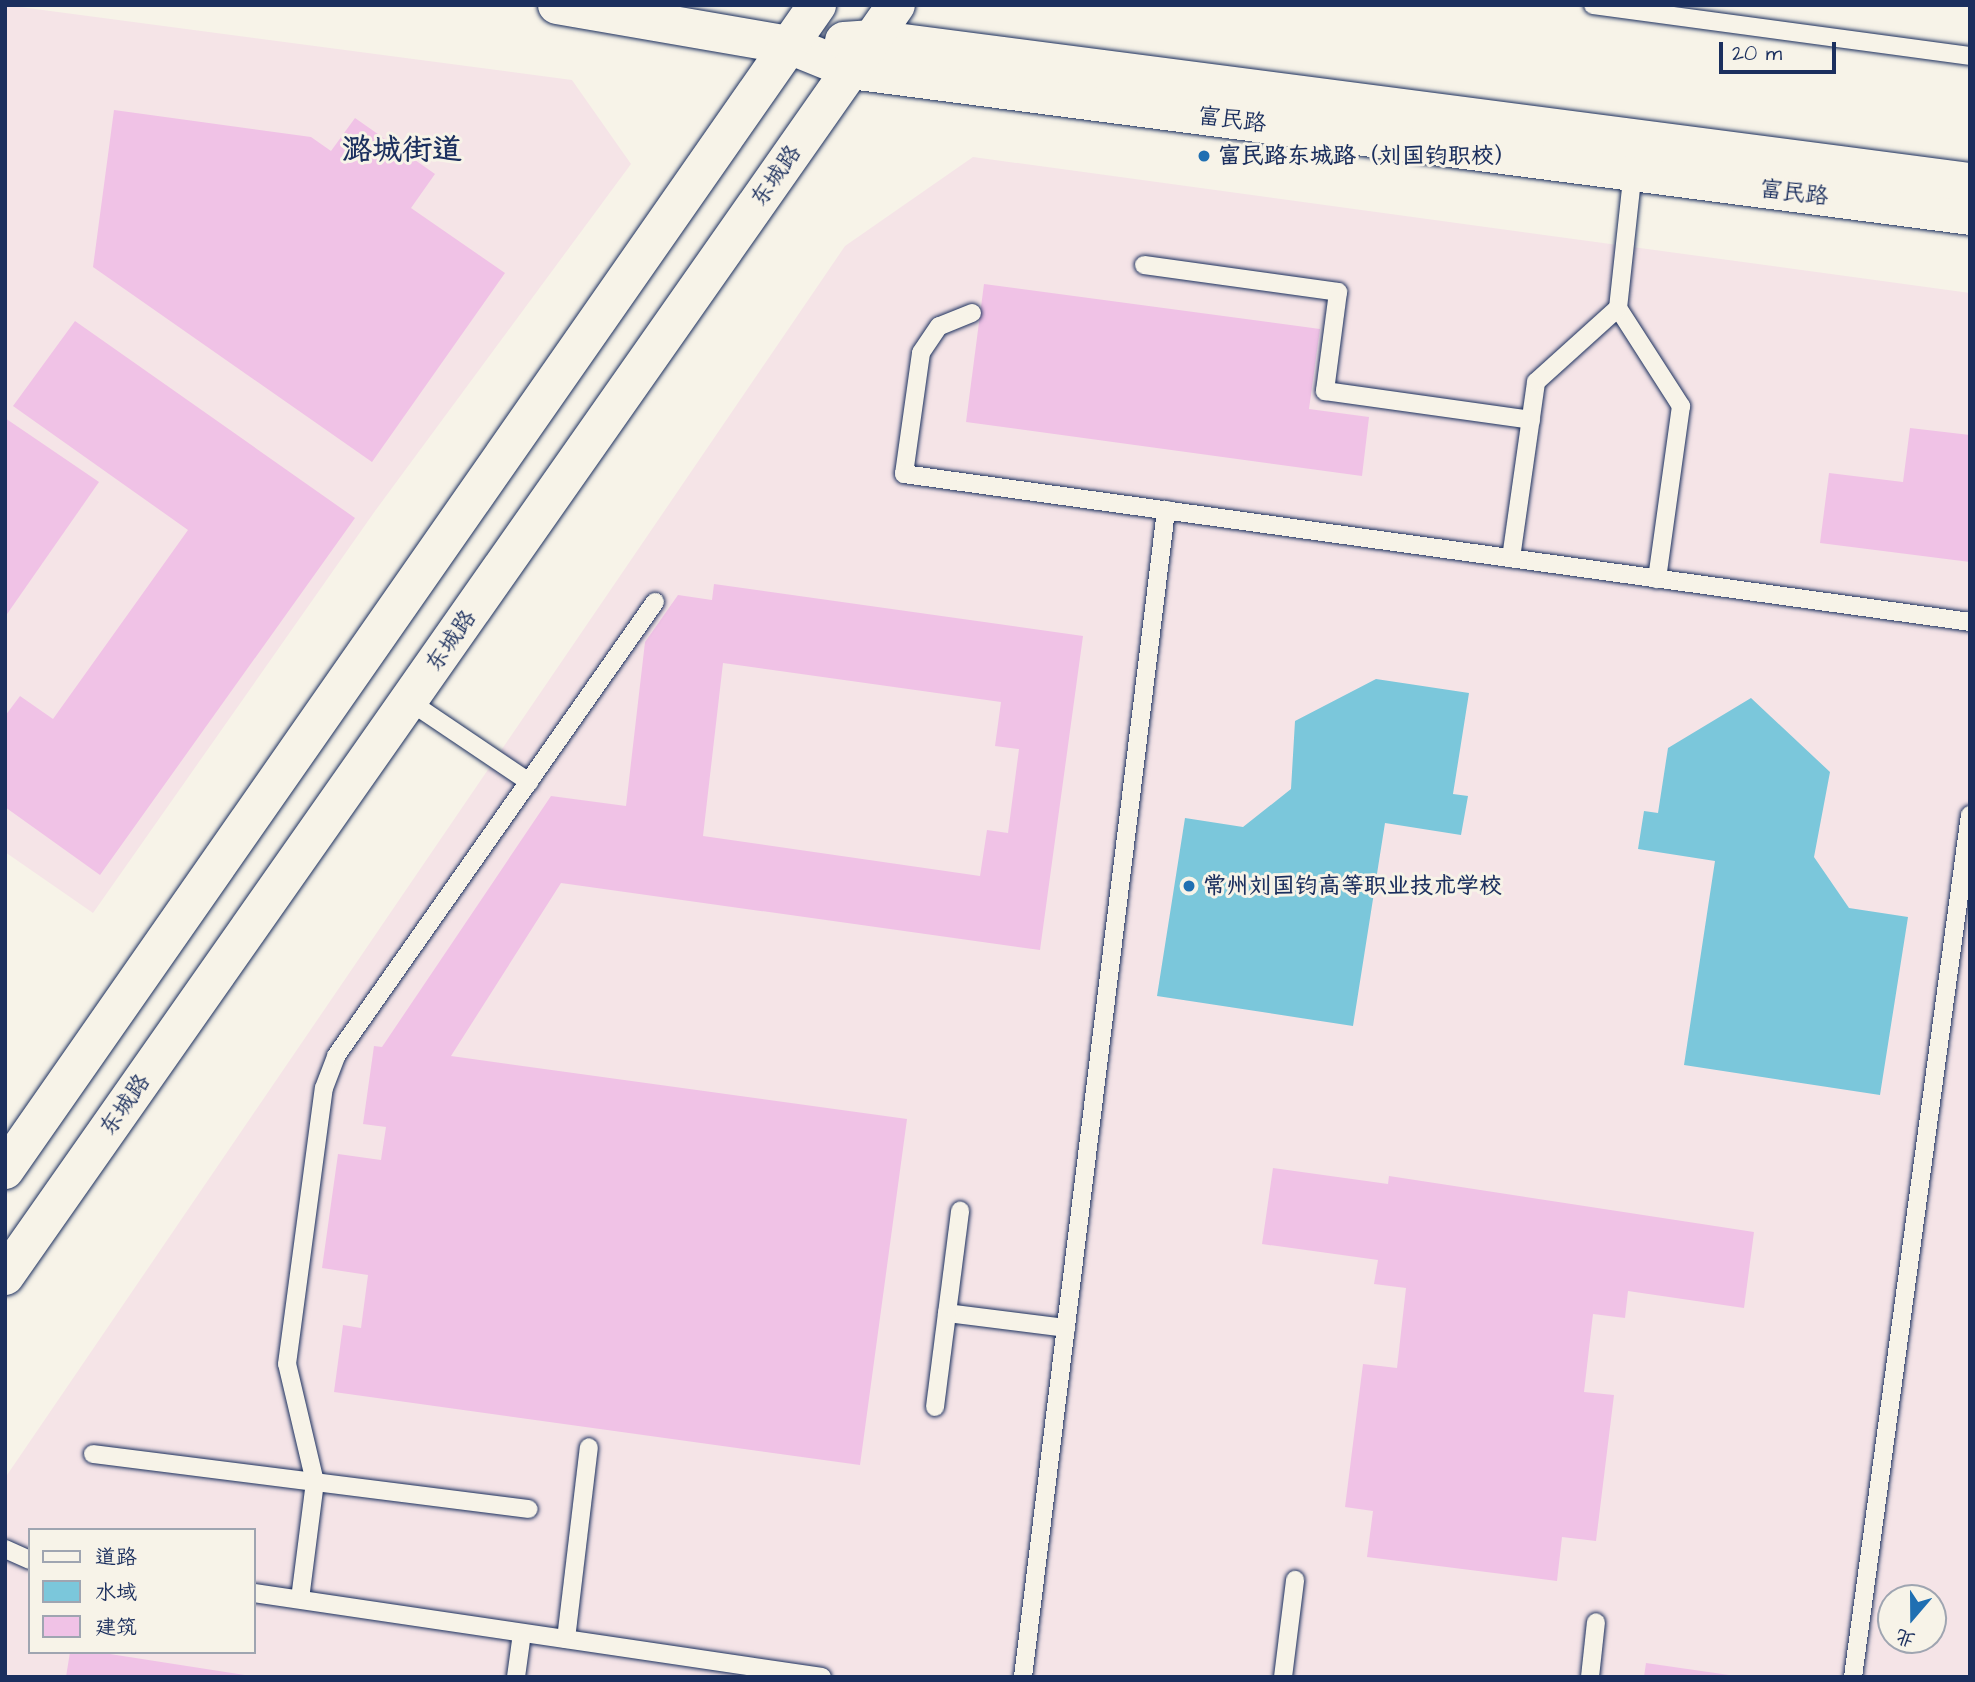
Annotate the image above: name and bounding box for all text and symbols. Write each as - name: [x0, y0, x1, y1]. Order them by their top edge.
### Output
- scale bar: [1723, 28, 1840, 72]
- text: 20 m: [1732, 39, 1782, 68]
- street label: 富民路: [1196, 102, 1268, 138]
- district label: 潞城街道: [342, 132, 462, 168]
- street label: 东城路: [745, 140, 807, 212]
- place label: 富民路东城路（刘国钧职校）: [1218, 142, 1517, 170]
- marker: 富民路东城路（刘国钧职校）: [1196, 148, 1212, 164]
- street label: 富民路: [1758, 175, 1830, 211]
- street label: 东城路: [420, 605, 482, 677]
- place label: 常州刘国钧高等职业技术学校: [1203, 872, 1502, 900]
- marker: 常州刘国钧高等职业技术学校: [1181, 878, 1197, 894]
- street label: 东城路: [94, 1069, 156, 1141]
- legend: [28, 1528, 256, 1654]
- text: 道路: [95, 1543, 137, 1572]
- text: 水域: [95, 1578, 137, 1607]
- north arrow: [1877, 1584, 1947, 1654]
- text: 建筑: [95, 1613, 137, 1642]
- text: 北: [1892, 1621, 1919, 1653]

